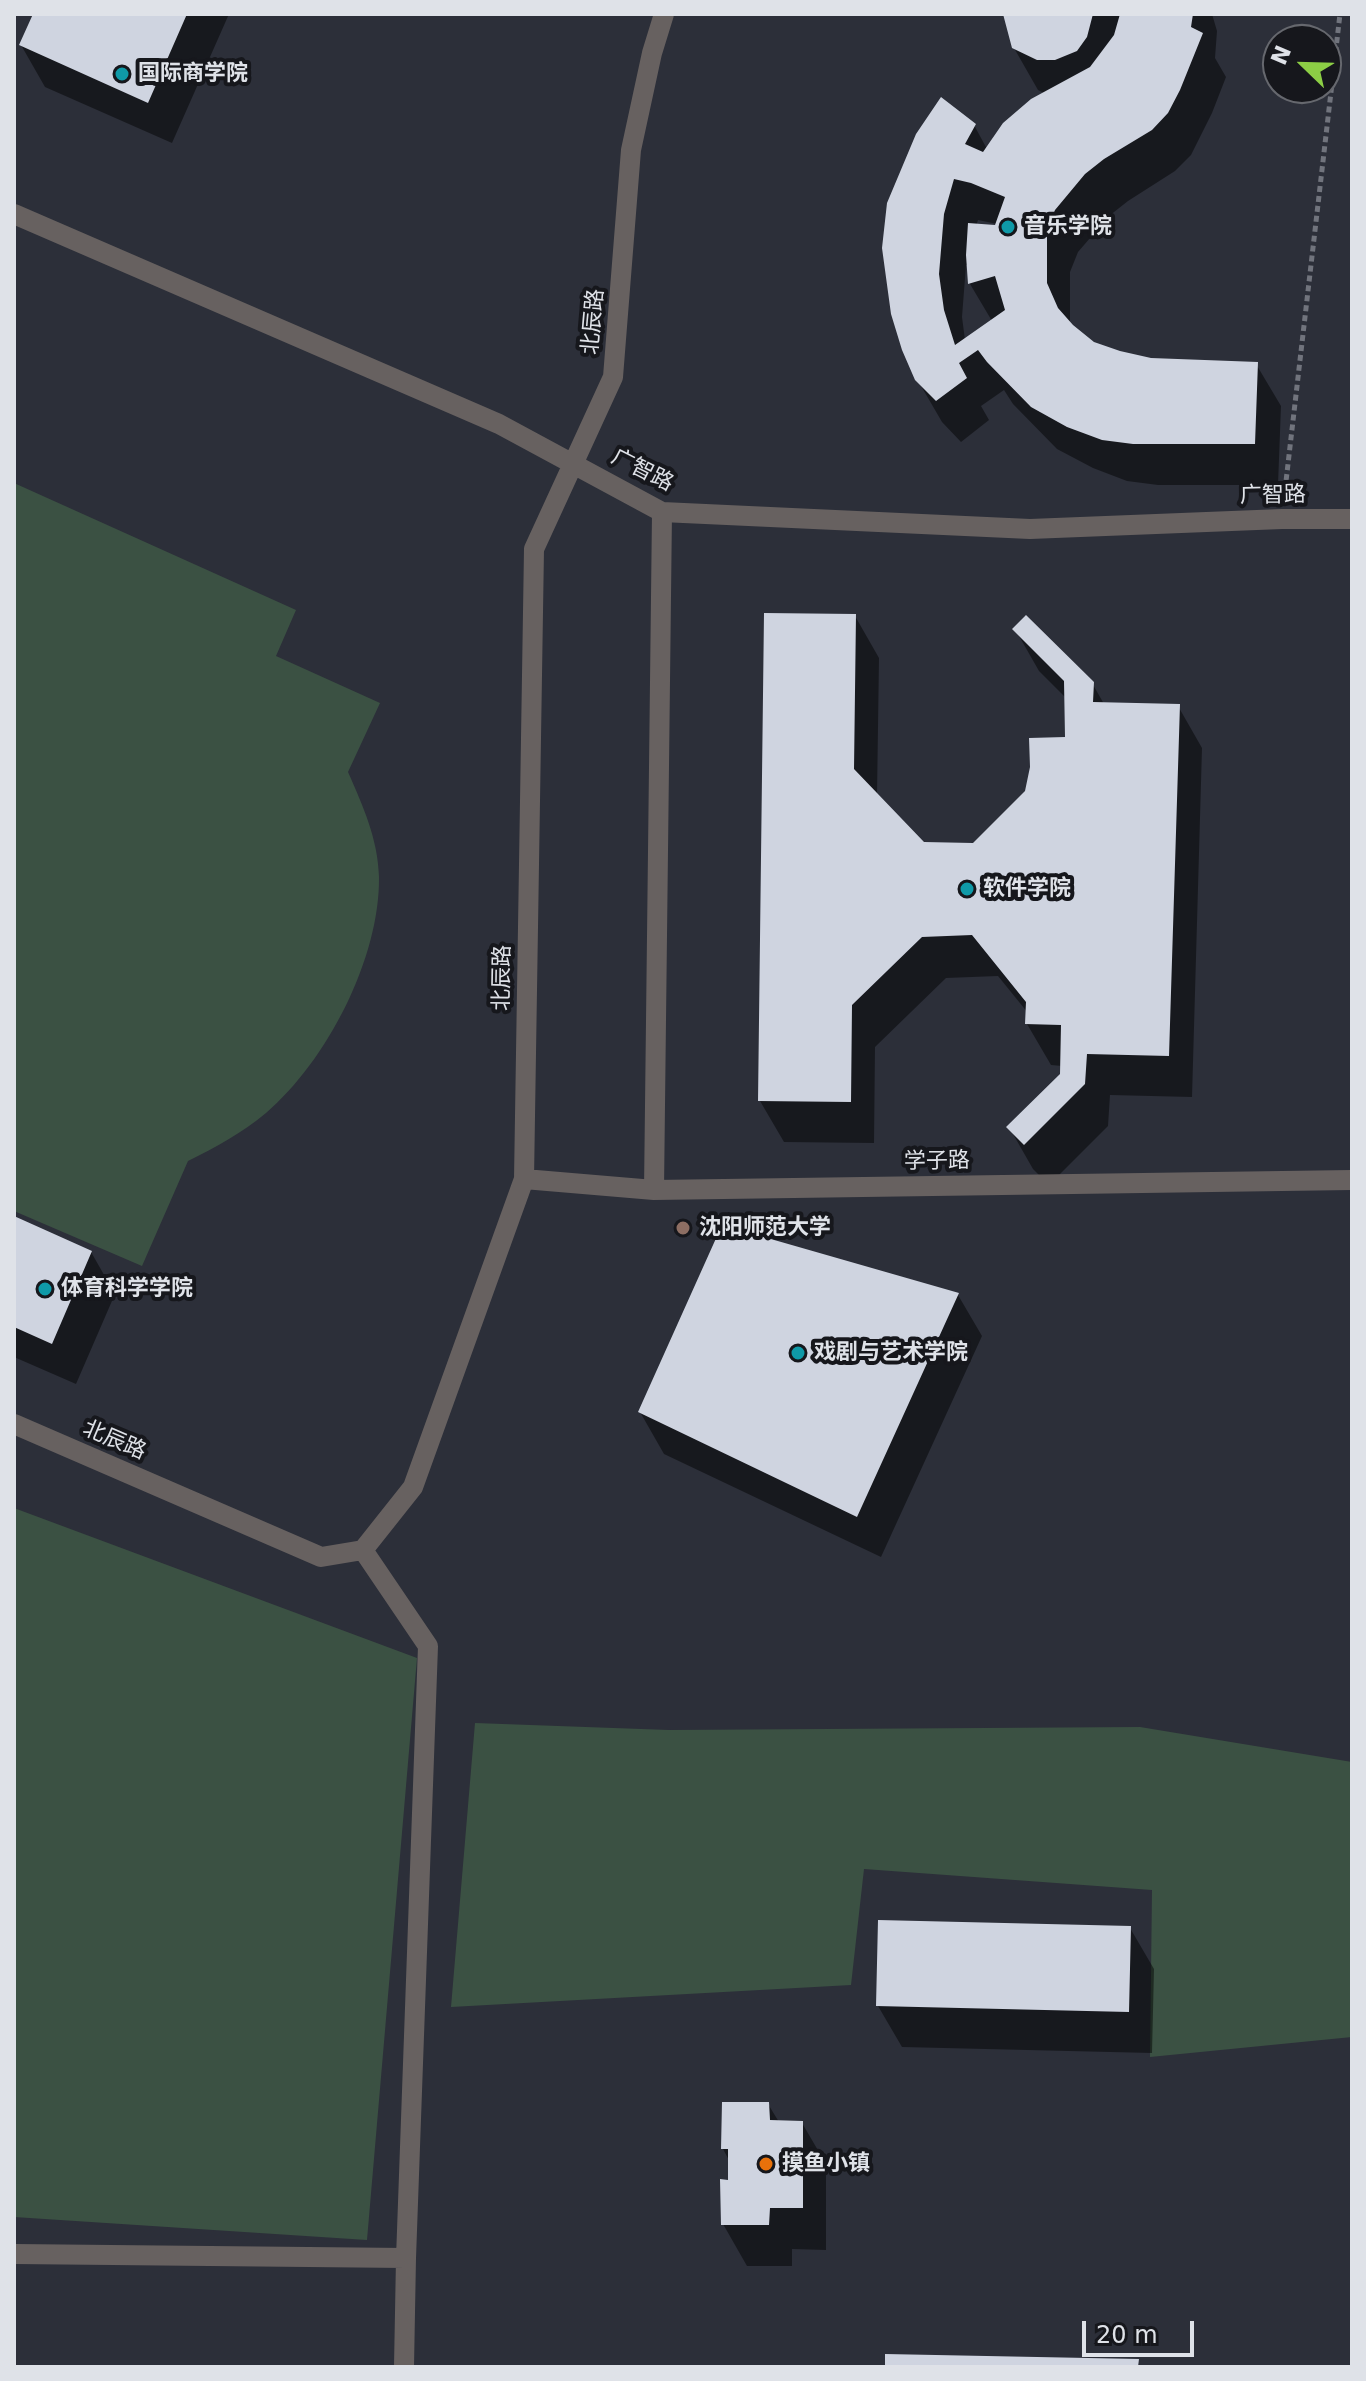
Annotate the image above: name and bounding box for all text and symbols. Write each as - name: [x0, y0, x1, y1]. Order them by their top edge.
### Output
- north arrow: [1262, 24, 1342, 104]
- text: N: [1266, 42, 1296, 69]
- place label: 国际商学院: [138, 61, 248, 87]
- marker: 国际商学院: [113, 65, 131, 83]
- place label: 音乐学院: [1024, 214, 1112, 240]
- marker: 音乐学院: [999, 218, 1017, 236]
- street label: 北辰路: [578, 288, 610, 356]
- street label: 广智路: [607, 444, 677, 498]
- street label: 广智路: [1240, 482, 1306, 510]
- place label: 软件学院: [983, 876, 1071, 902]
- marker: 软件学院: [958, 880, 976, 898]
- street label: 北辰路: [489, 945, 517, 1011]
- street label: 学子路: [904, 1148, 970, 1176]
- place label: 沈阳师范大学: [699, 1215, 831, 1241]
- marker: 沈阳师范大学: [674, 1219, 692, 1237]
- place label: 体育科学学院: [61, 1276, 193, 1302]
- marker: 体育科学学院: [36, 1280, 54, 1298]
- place label: 戏剧与艺术学院: [814, 1340, 968, 1366]
- marker: 戏剧与艺术学院: [789, 1344, 807, 1362]
- street label: 北辰路: [78, 1416, 150, 1466]
- place label: 摸鱼小镇: [782, 2151, 870, 2177]
- marker: 摸鱼小镇: [757, 2155, 775, 2173]
- scale bar: [1086, 2305, 1198, 2355]
- text: 20 m: [1096, 2321, 1158, 2349]

